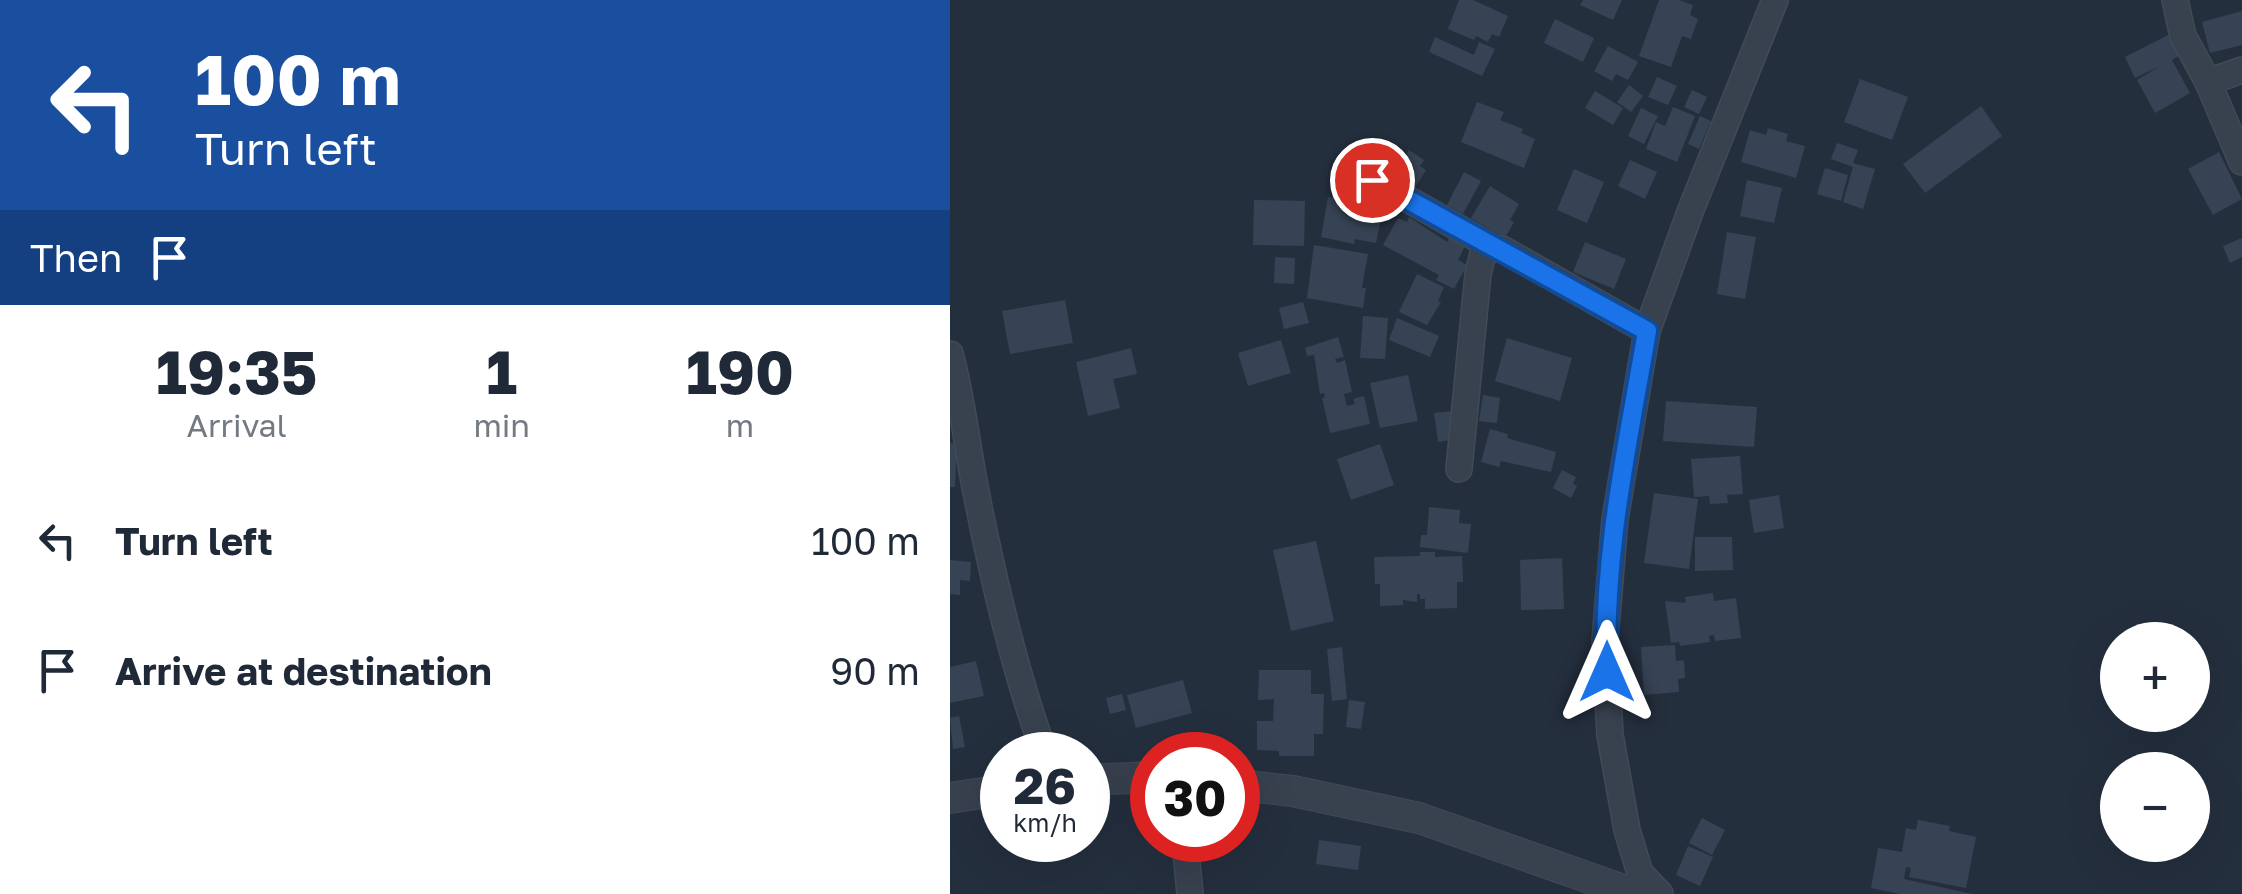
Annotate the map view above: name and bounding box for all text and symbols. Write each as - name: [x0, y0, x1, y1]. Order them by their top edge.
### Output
- text: 100 m: [195, 36, 401, 120]
- icon: left: [30, 40, 160, 170]
- text: Turn left: [195, 121, 377, 175]
- pin: [1330, 138, 1415, 223]
- icon: arrive: [1345, 153, 1400, 208]
- icon: arrive: [142, 230, 197, 285]
- text: Then: [30, 235, 122, 280]
- text: 19:35: [156, 335, 317, 407]
- text: 1: [486, 335, 517, 407]
- text: 190: [686, 335, 794, 407]
- text: Arrival: [187, 406, 287, 444]
- text: min: [473, 406, 530, 444]
- text: m: [726, 406, 754, 444]
- icon: left: [30, 513, 85, 568]
- text: Turn left: [115, 518, 273, 563]
- text: 100 m: [811, 518, 920, 563]
- position arrow: [1555, 620, 1659, 724]
- map controls: [2100, 622, 2210, 862]
- button: +: [2100, 622, 2210, 732]
- icon: arrive: [30, 643, 85, 698]
- text: Arrive at destination: [115, 648, 492, 693]
- text: 90 m: [830, 648, 920, 693]
- speed limit sign: 30: [1130, 732, 1260, 862]
- button: −: [2100, 752, 2210, 862]
- text: 26: [1014, 755, 1076, 815]
- text: km/h: [1013, 807, 1077, 838]

